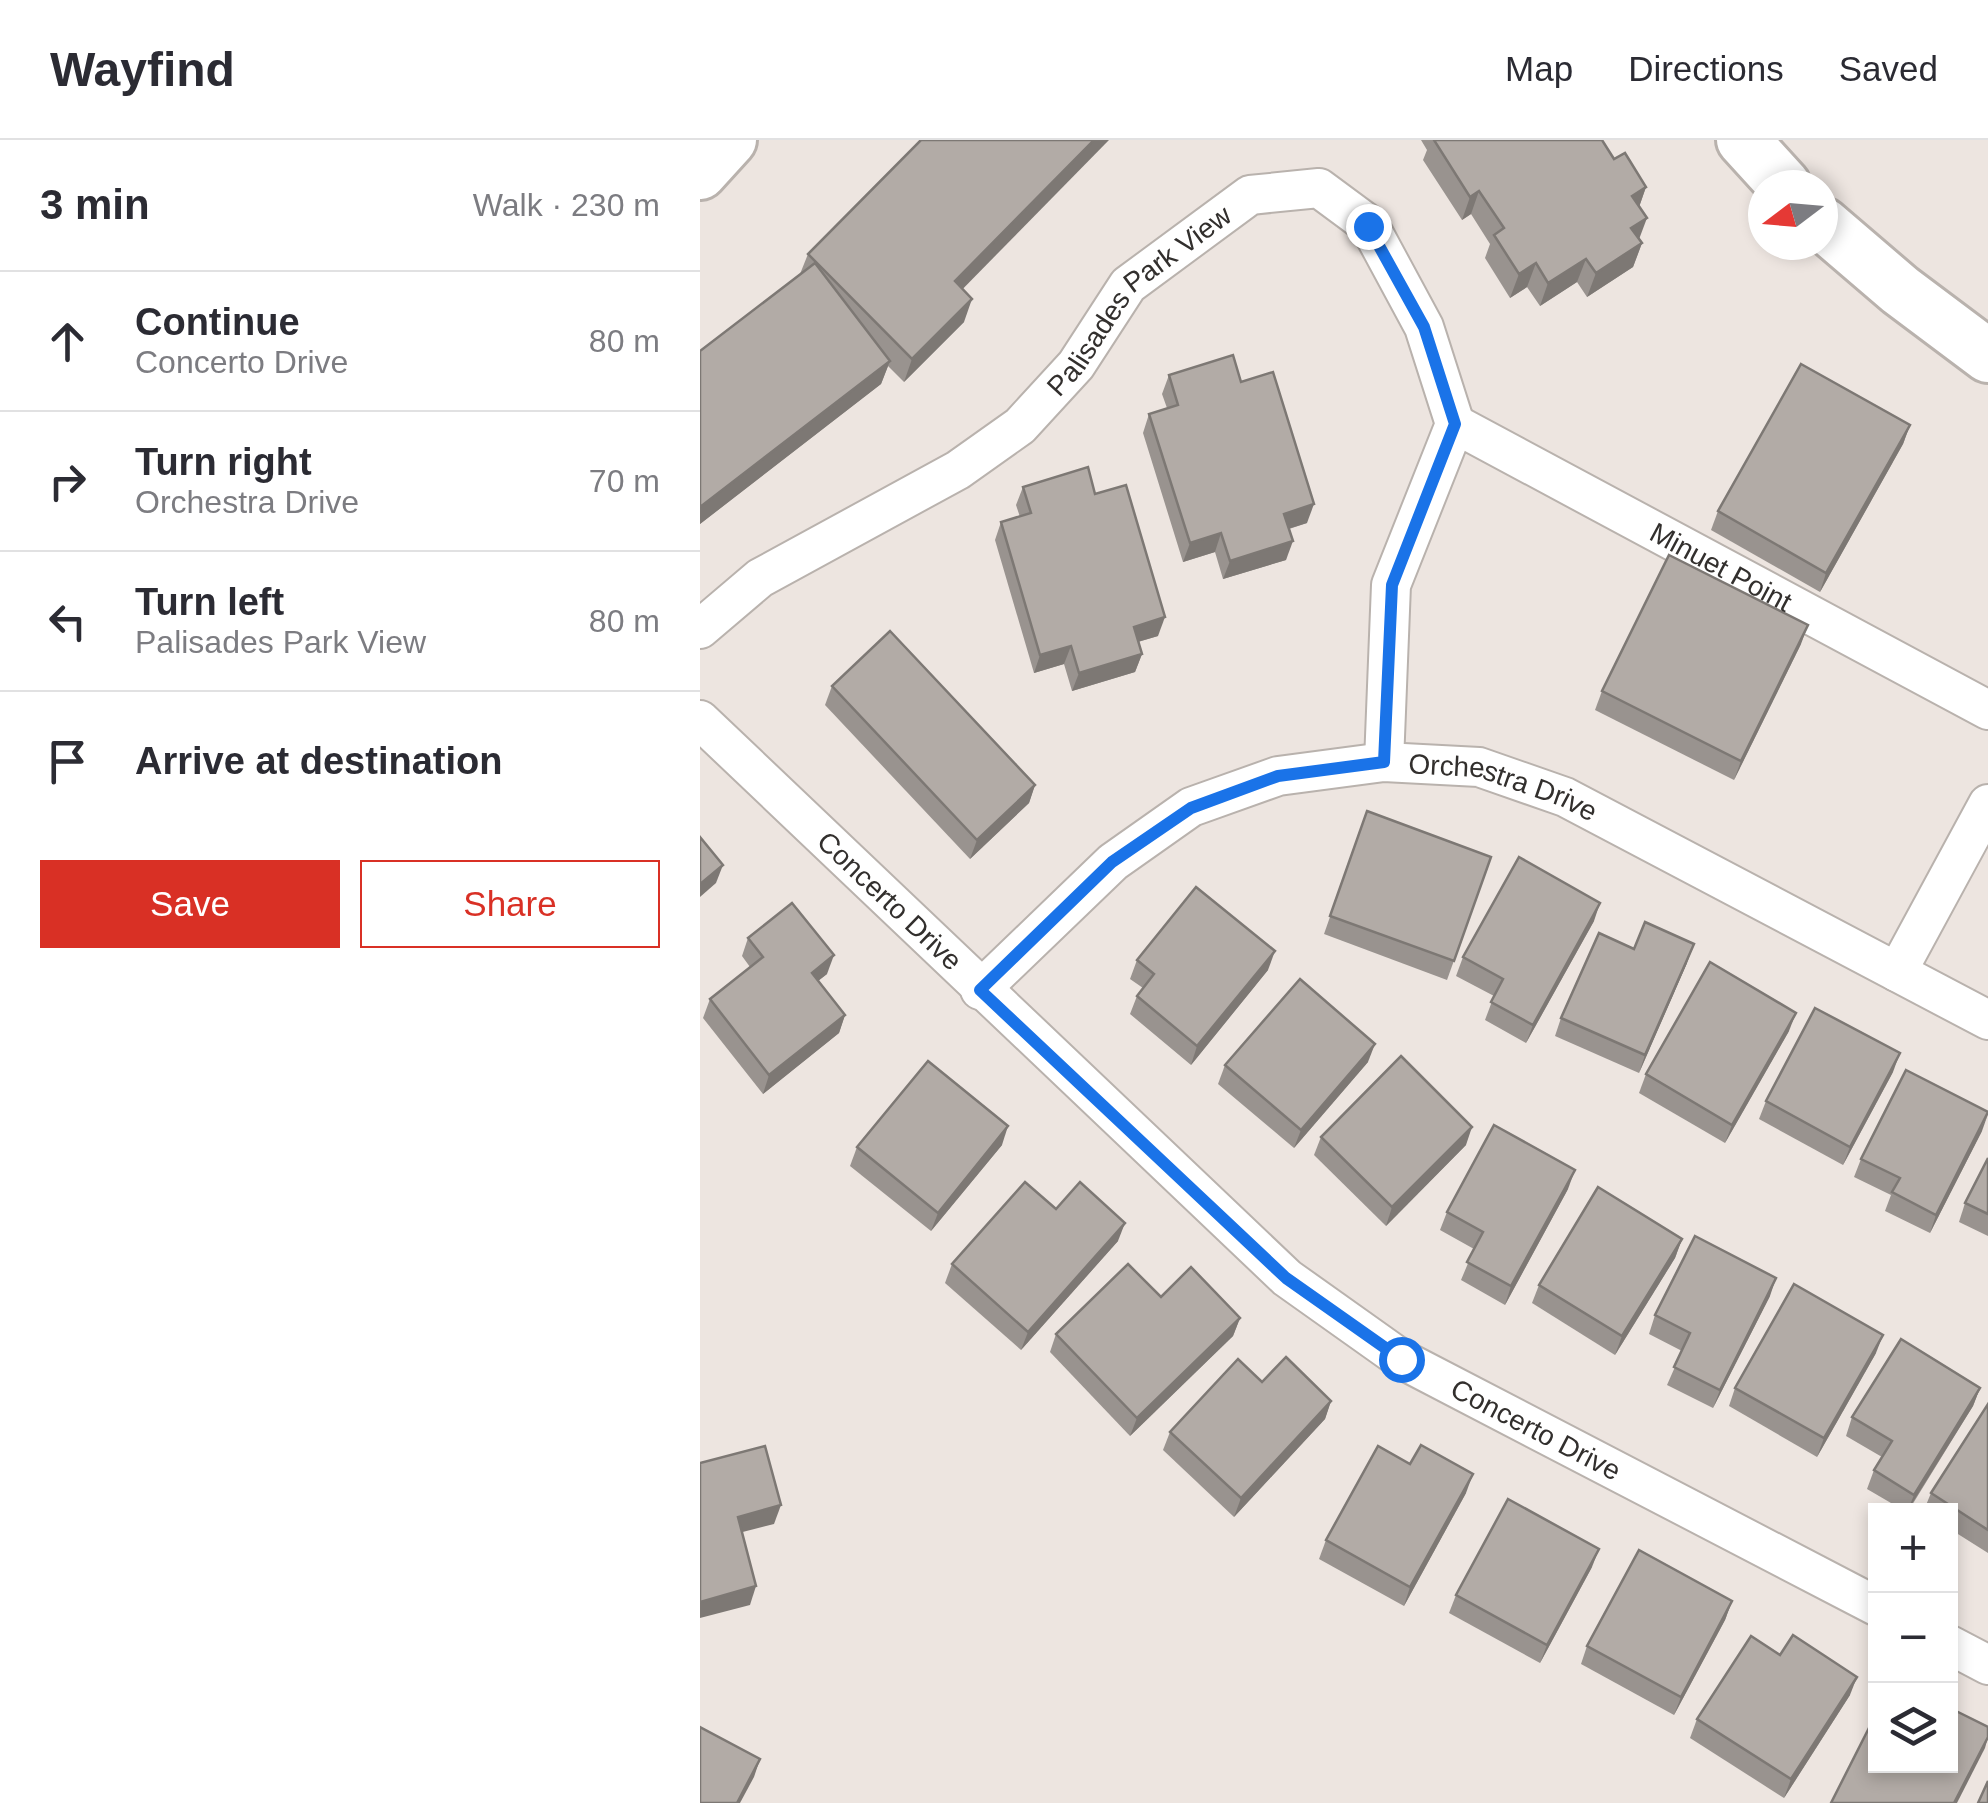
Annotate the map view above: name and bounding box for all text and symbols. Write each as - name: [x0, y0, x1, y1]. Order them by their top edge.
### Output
- text: Wayfind: [50, 43, 235, 96]
- text: Map: [1505, 49, 1573, 88]
- text: Directions: [1628, 49, 1784, 88]
- text: Saved: [1839, 49, 1938, 88]
- north arrow: [1748, 170, 1838, 260]
- text: 3 min: [40, 181, 150, 228]
- text: Walk · 230 m: [473, 187, 660, 223]
- street label: Palisades Park View: [1041, 199, 1238, 402]
- route end: [1346, 204, 1392, 250]
- text: Continue: [135, 301, 300, 343]
- icon: ahead: [40, 314, 95, 369]
- text: 80 m: [589, 323, 660, 359]
- text: Concerto Drive: [135, 344, 348, 380]
- text: Turn right: [135, 441, 312, 483]
- icon: right: [40, 454, 95, 509]
- text: 70 m: [589, 463, 660, 499]
- text: Orchestra Drive: [135, 484, 359, 520]
- street label: Minuet Point: [1645, 517, 1797, 618]
- text: Turn left: [135, 581, 284, 623]
- icon: left: [40, 594, 95, 649]
- text: 80 m: [589, 603, 660, 639]
- text: Palisades Park View: [135, 624, 426, 660]
- icon: arrive: [40, 734, 95, 789]
- text: Arrive at destination: [135, 740, 502, 782]
- street label: Orchestra Drive: [1408, 748, 1603, 827]
- street label: Concerto Drive: [811, 825, 968, 976]
- button: Save: [40, 860, 340, 948]
- button: Share: [360, 860, 660, 948]
- route start: [1379, 1337, 1425, 1383]
- street label: Concerto Drive: [1446, 1373, 1626, 1487]
- map controls: [1868, 1503, 1958, 1773]
- button: +: [1868, 1503, 1958, 1593]
- button: −: [1868, 1593, 1958, 1683]
- button: layers: [1868, 1683, 1958, 1773]

